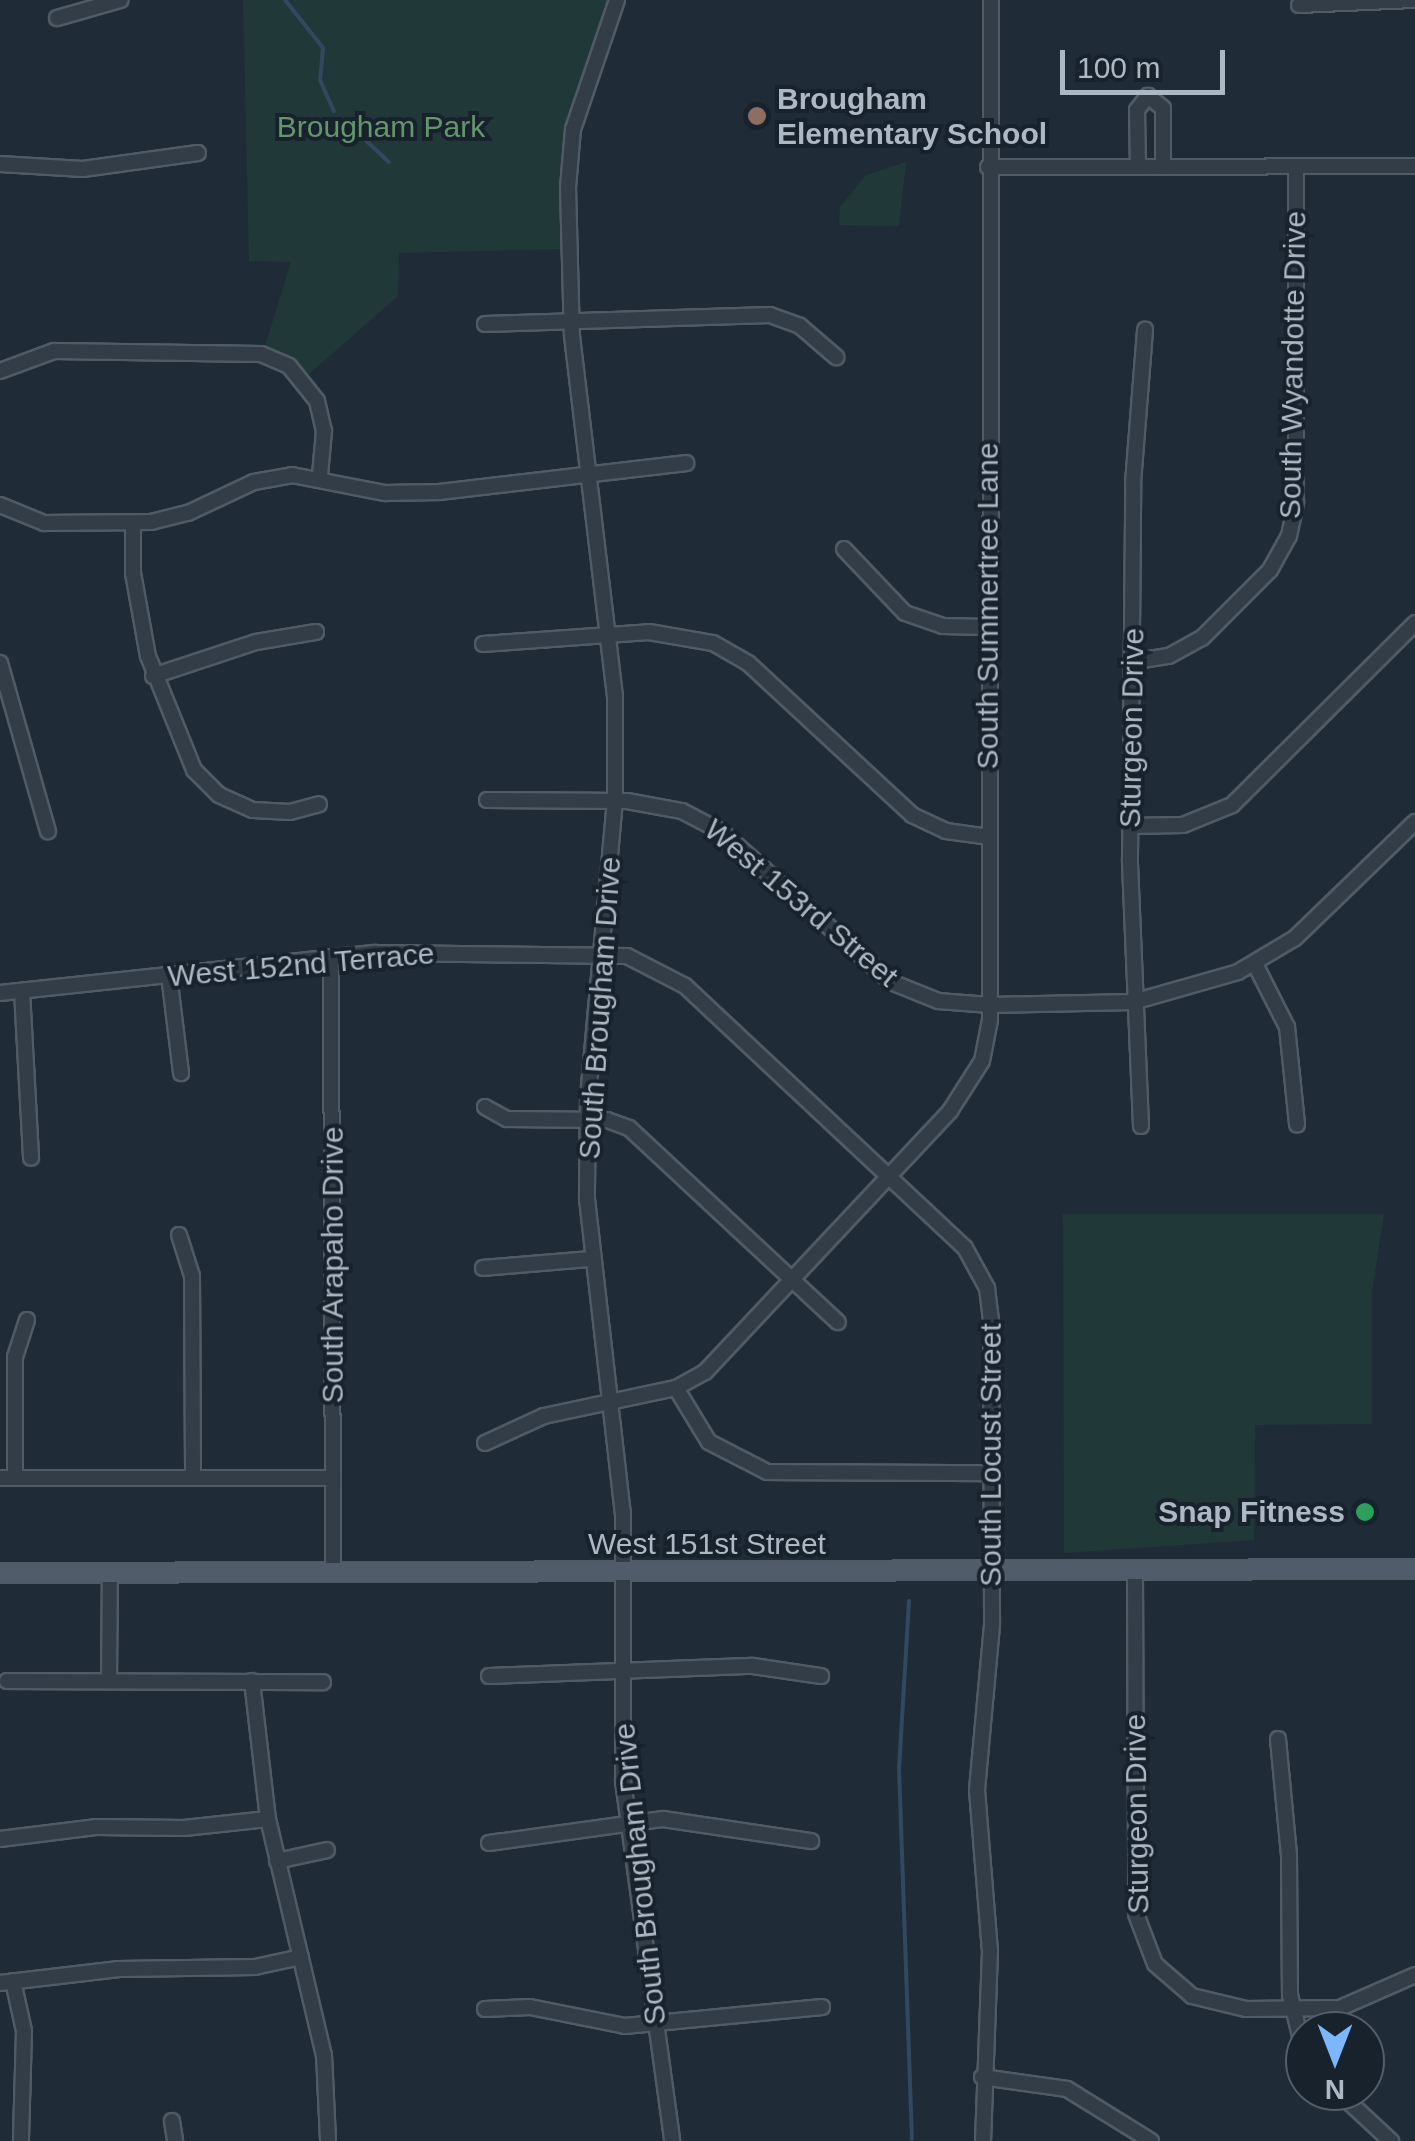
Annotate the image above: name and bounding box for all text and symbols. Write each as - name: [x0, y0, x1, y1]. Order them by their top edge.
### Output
- scale bar: [1065, 30, 1230, 92]
- text: 100 m: [1077, 51, 1160, 84]
- place label: Brougham Elementary School: [777, 81, 1047, 152]
- marker: Brougham Elementary School: [746, 105, 768, 127]
- park label: Brougham Park: [277, 109, 485, 145]
- street label: South Wyandotte Drive: [1272, 211, 1314, 519]
- street label: South Summertree Lane: [970, 443, 1006, 769]
- street label: Sturgeon Drive: [1112, 628, 1152, 828]
- street label: West 153rd Street: [697, 812, 905, 994]
- street label: South Brougham Drive: [571, 855, 629, 1161]
- street label: West 152nd Terrace: [166, 935, 436, 995]
- street label: South Arapaho Drive: [315, 1126, 351, 1404]
- street label: South Locust Street: [973, 1323, 1009, 1587]
- place label: Snap Fitness: [1158, 1494, 1345, 1530]
- marker: Snap Fitness: [1354, 1501, 1376, 1523]
- street label: West 151st Street: [588, 1526, 826, 1562]
- street label: Sturgeon Drive: [1117, 1714, 1157, 1914]
- street label: South Brougham Drive: [606, 1721, 674, 2027]
- north arrow: [1285, 2011, 1385, 2111]
- text: N: [1325, 2074, 1345, 2105]

